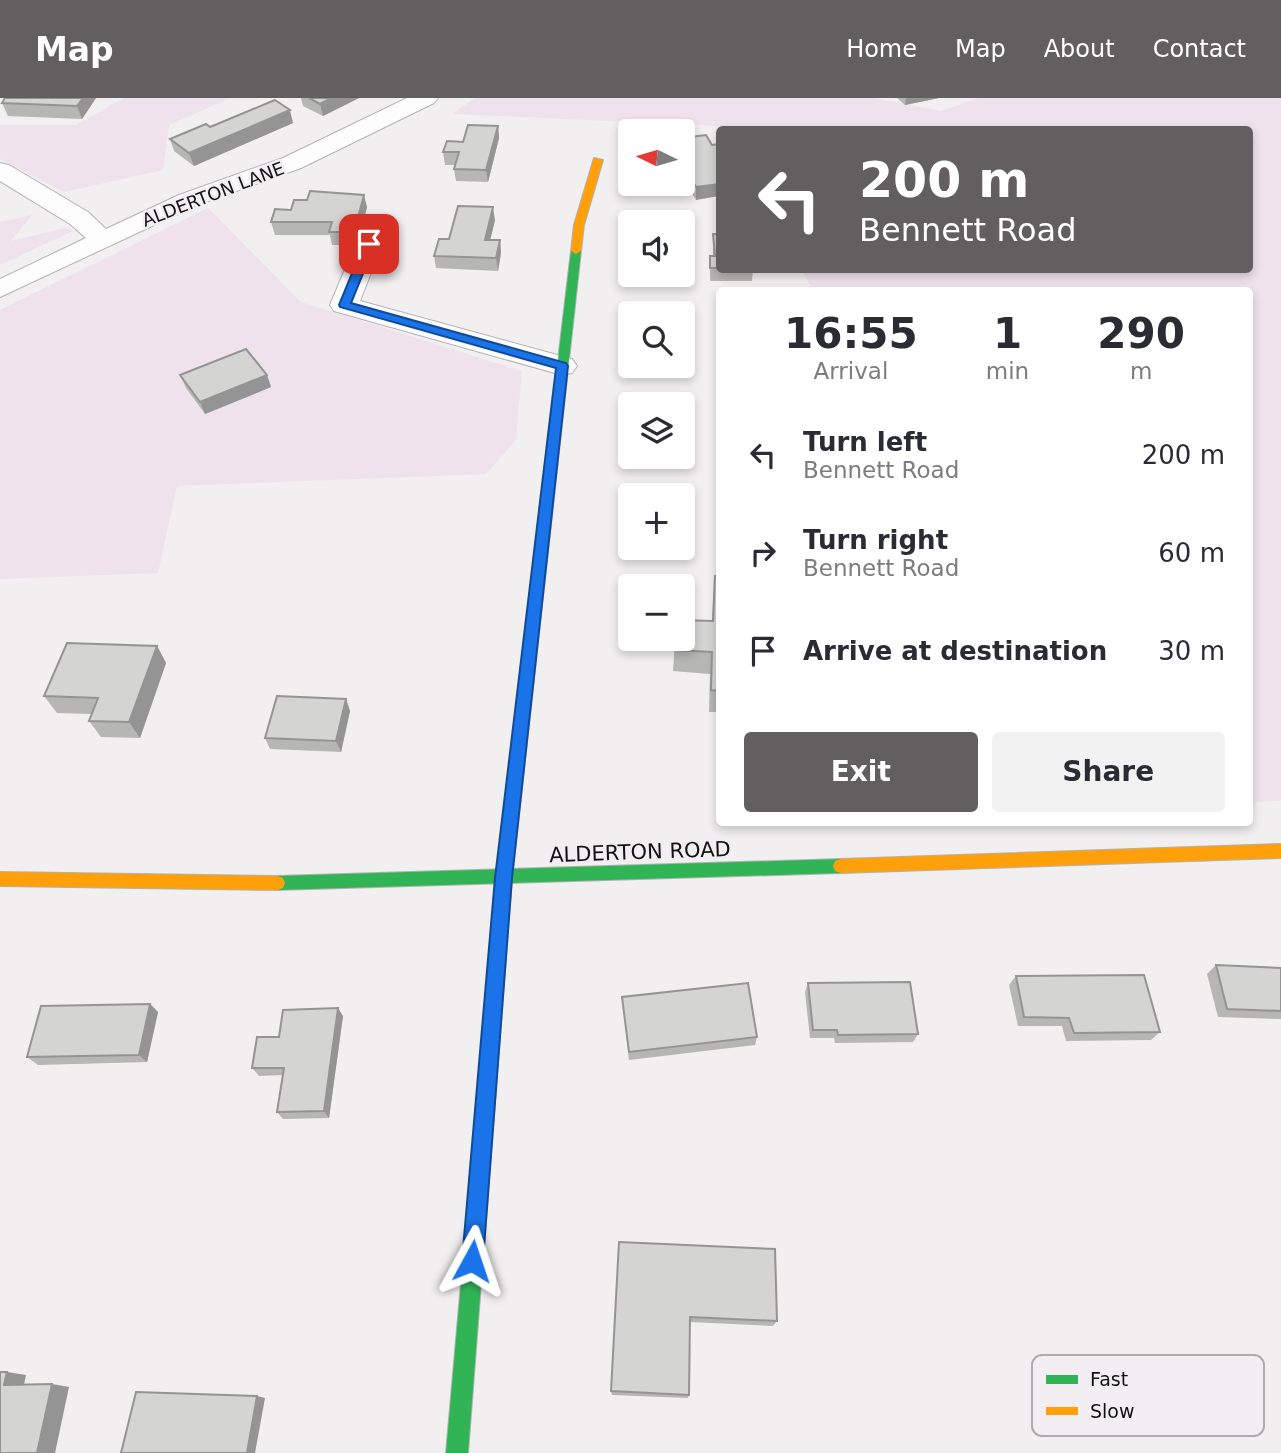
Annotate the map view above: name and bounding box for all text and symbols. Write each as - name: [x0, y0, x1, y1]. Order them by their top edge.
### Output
- text: Map: [35, 30, 114, 69]
- text: Home: [846, 35, 917, 63]
- text: Map: [955, 35, 1006, 63]
- text: About: [1044, 35, 1115, 63]
- text: Contact: [1153, 35, 1246, 63]
- north arrow: [618, 119, 695, 196]
- map controls: [618, 119, 695, 651]
- text: 200 m: [859, 152, 1029, 209]
- icon: left: [744, 154, 835, 245]
- street label: ALDERTON LANE: [139, 157, 287, 231]
- button: sound: [618, 210, 695, 287]
- text: Bennett Road: [859, 211, 1076, 249]
- pin: [339, 214, 399, 274]
- icon: arrive: [350, 225, 388, 263]
- button: search: [618, 301, 695, 378]
- text: 16:55: [784, 309, 918, 358]
- text: 1: [993, 309, 1022, 358]
- text: 290: [1097, 309, 1185, 358]
- text: Arrival: [814, 358, 888, 384]
- text: min: [986, 358, 1029, 384]
- text: m: [1130, 358, 1152, 384]
- button: layers: [618, 392, 695, 469]
- text: Turn left: [803, 427, 927, 457]
- icon: left: [744, 436, 782, 474]
- text: 200 m: [1142, 440, 1225, 470]
- text: Bennett Road: [803, 457, 959, 483]
- button: +: [618, 483, 695, 560]
- text: Turn right: [803, 525, 948, 555]
- icon: right: [744, 534, 782, 572]
- text: 60 m: [1158, 538, 1225, 568]
- text: Bennett Road: [803, 555, 959, 581]
- button: −: [618, 574, 695, 651]
- icon: arrive: [744, 632, 782, 670]
- text: Arrive at destination: [803, 636, 1107, 666]
- text: 30 m: [1158, 636, 1225, 666]
- button: Exit: [744, 732, 978, 812]
- button: Share: [992, 732, 1225, 812]
- street label: ALDERTON ROAD: [549, 837, 731, 867]
- position arrow: [435, 1224, 509, 1298]
- legend: [1032, 1355, 1264, 1436]
- text: Fast: [1090, 1368, 1128, 1390]
- text: Slow: [1090, 1400, 1135, 1422]

